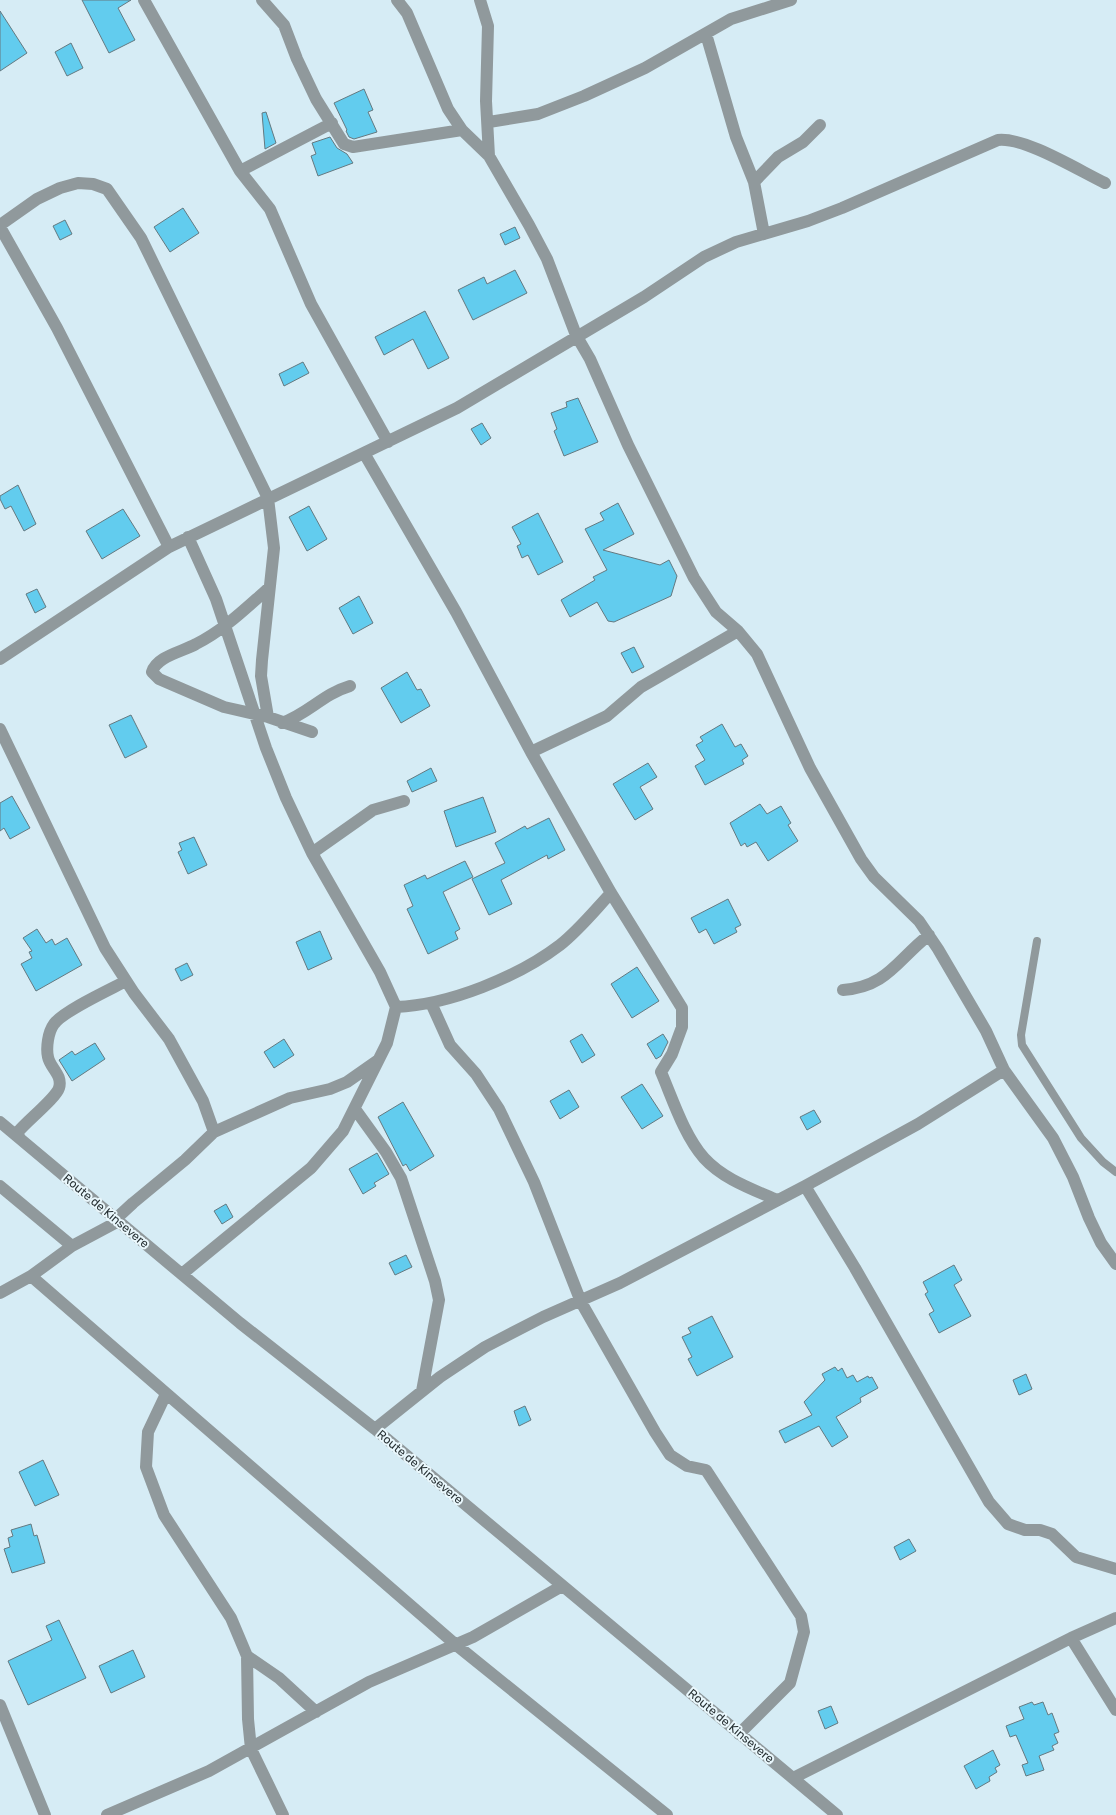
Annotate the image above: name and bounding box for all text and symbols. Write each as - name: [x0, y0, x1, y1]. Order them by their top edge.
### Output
- street label: Route de Kinsevere: [60, 1171, 152, 1251]
- street label: Route de Kinsevere: [374, 1427, 466, 1507]
- street label: Route de Kinsevere: [685, 1686, 777, 1766]

